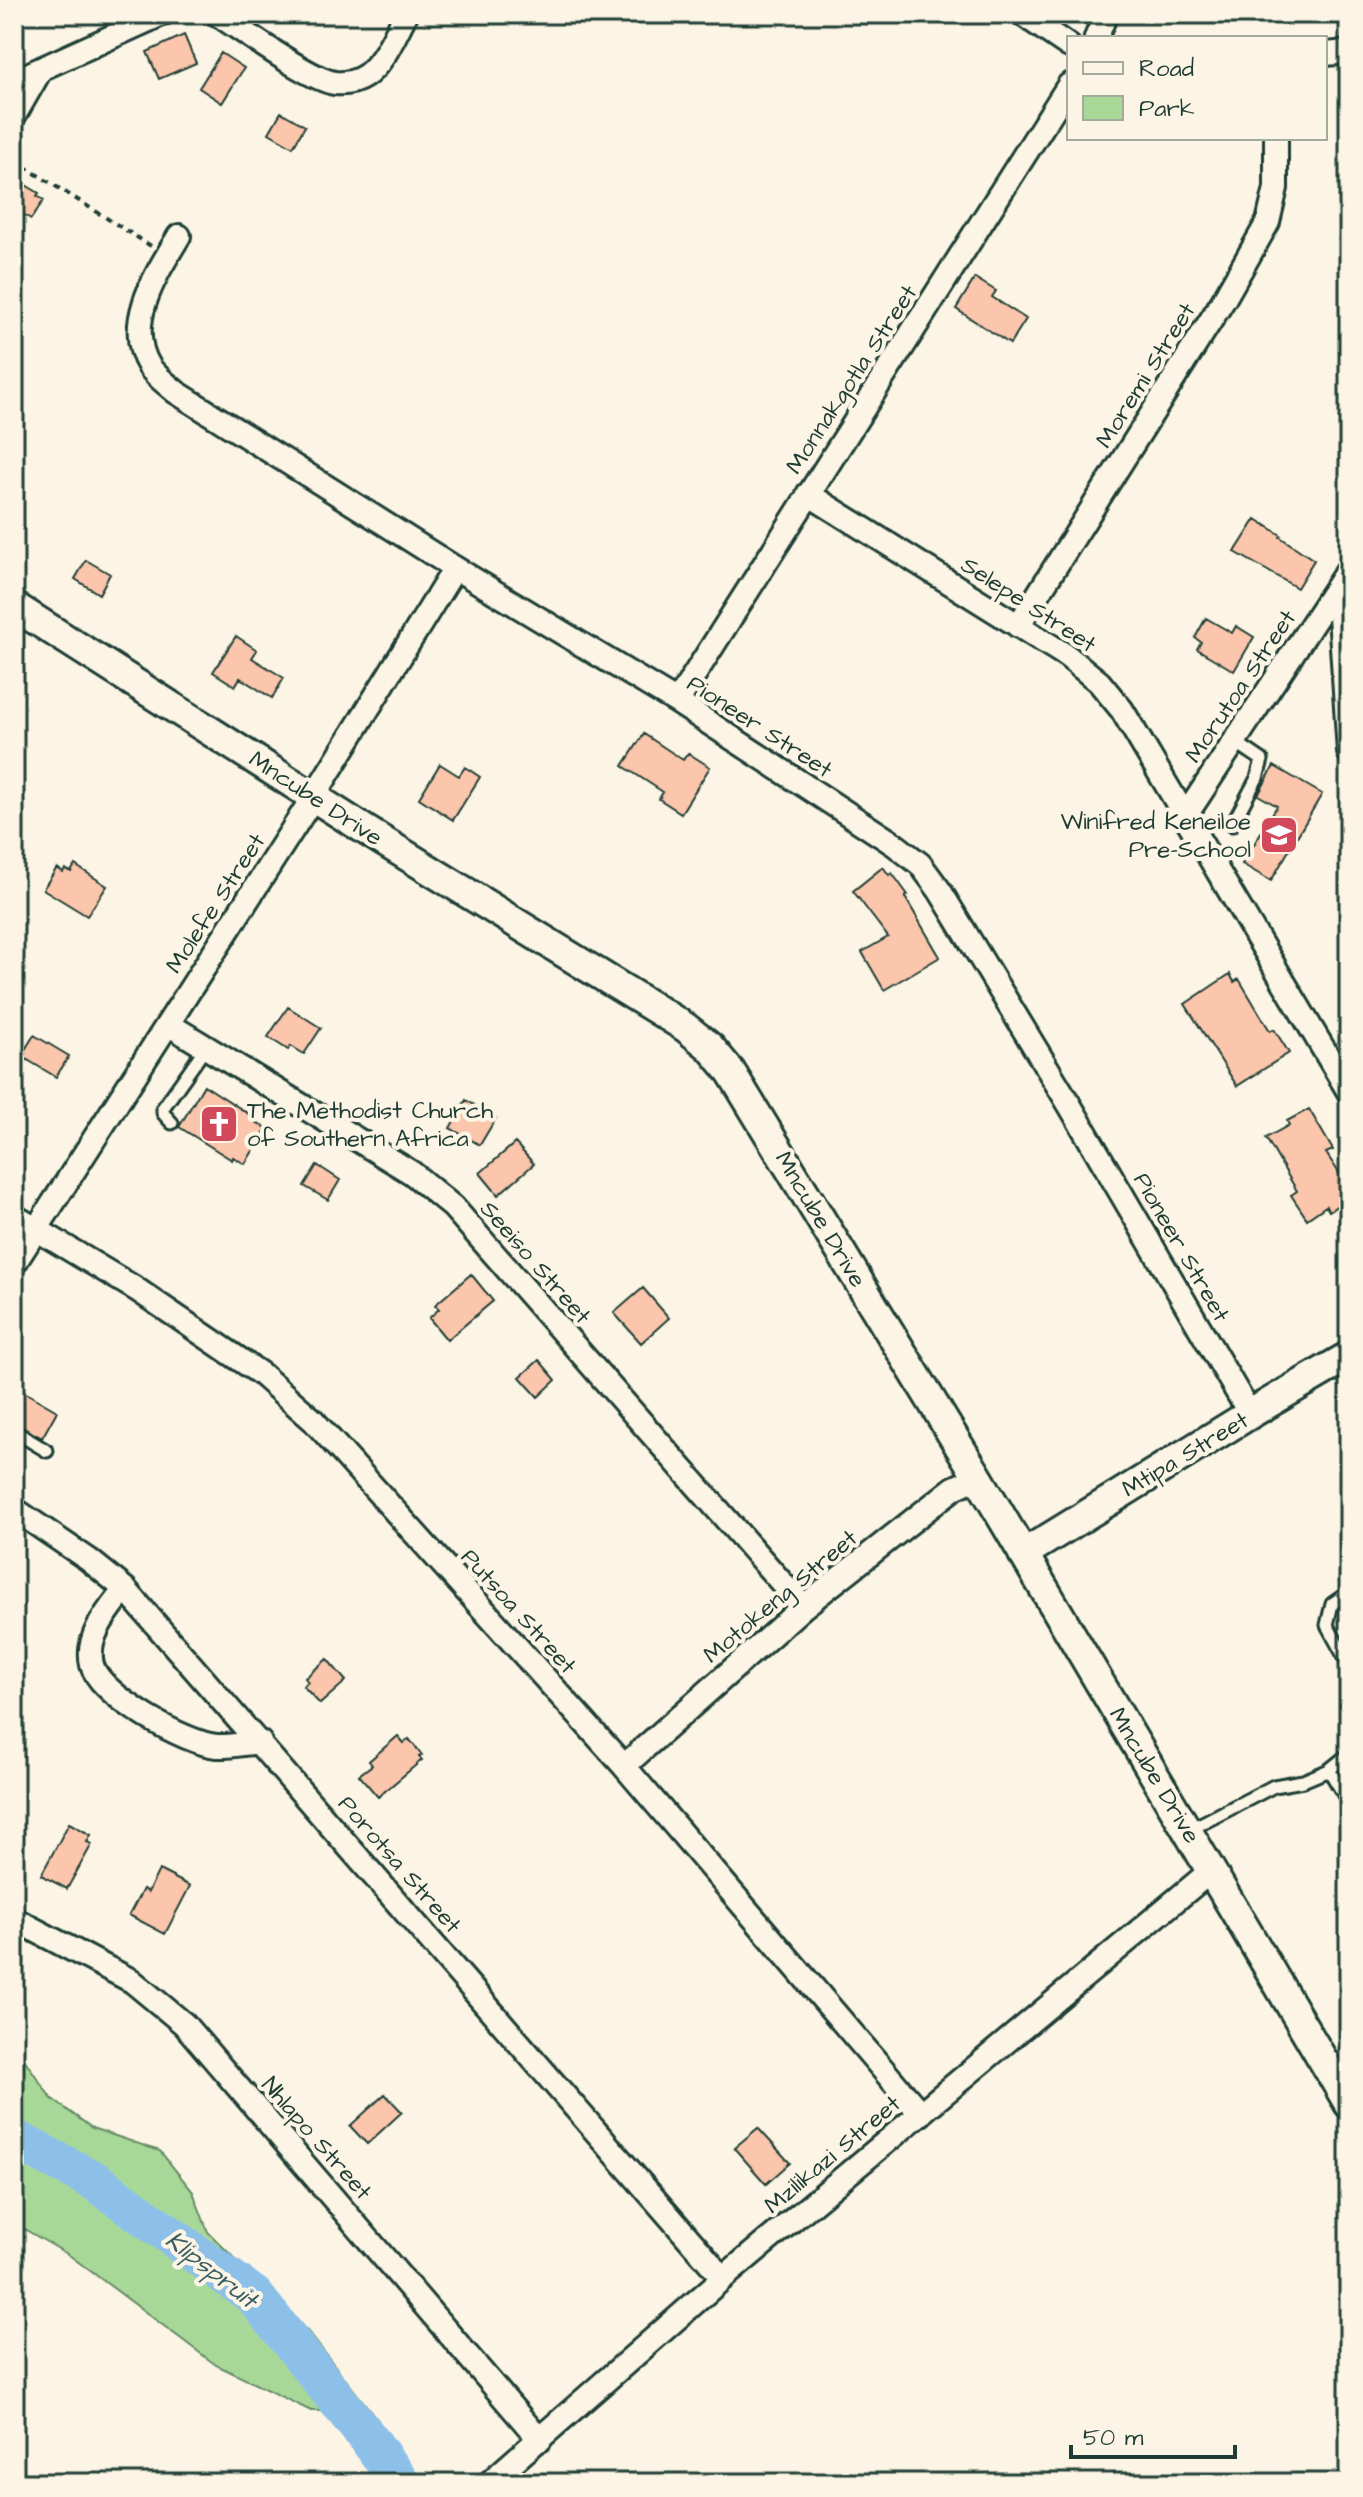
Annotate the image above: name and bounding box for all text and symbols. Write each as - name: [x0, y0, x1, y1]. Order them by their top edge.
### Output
- legend: [1067, 36, 1327, 140]
- text: Road: [1139, 52, 1194, 86]
- text: Park: [1139, 92, 1195, 126]
- street label: Monnakgotla Street: [778, 278, 927, 481]
- street label: Moremi Street: [1088, 296, 1204, 455]
- street label: Selepe Street: [954, 548, 1103, 662]
- street label: Morutoa Street: [1177, 603, 1305, 770]
- street label: Pioneer Street: [680, 667, 839, 787]
- street label: Mncube Drive: [242, 743, 389, 855]
- place label: Winifred Keneiloe Pre-School: [1060, 805, 1251, 867]
- school or university icon: Winifred Keneiloe Pre-School: [1258, 814, 1300, 856]
- street label: Molefe Street: [158, 827, 274, 980]
- place label: The Methodist Church of Southern Africa: [247, 1094, 493, 1156]
- church icon: The Methodist Church of Southern Africa: [198, 1103, 240, 1145]
- street label: Mncube Drive: [766, 1145, 874, 1294]
- street label: Pioneer Street: [1125, 1167, 1238, 1329]
- street label: Seeiso Street: [472, 1193, 599, 1332]
- street label: Mtipa Street: [1116, 1403, 1256, 1506]
- street label: Motokeng Street: [696, 1522, 866, 1672]
- street label: Putsoa Street: [453, 1541, 584, 1682]
- street label: Mncube Drive: [1100, 1701, 1208, 1850]
- street label: Porotsa Street: [330, 1788, 469, 1941]
- street label: Nhlapo Street: [253, 2070, 380, 2208]
- street label: Mzilikazi Street: [757, 2087, 908, 2222]
- water label: Klipspruit: [158, 2222, 267, 2319]
- scale bar: [1071, 2409, 1235, 2459]
- text: 50 m: [1083, 2421, 1144, 2455]

